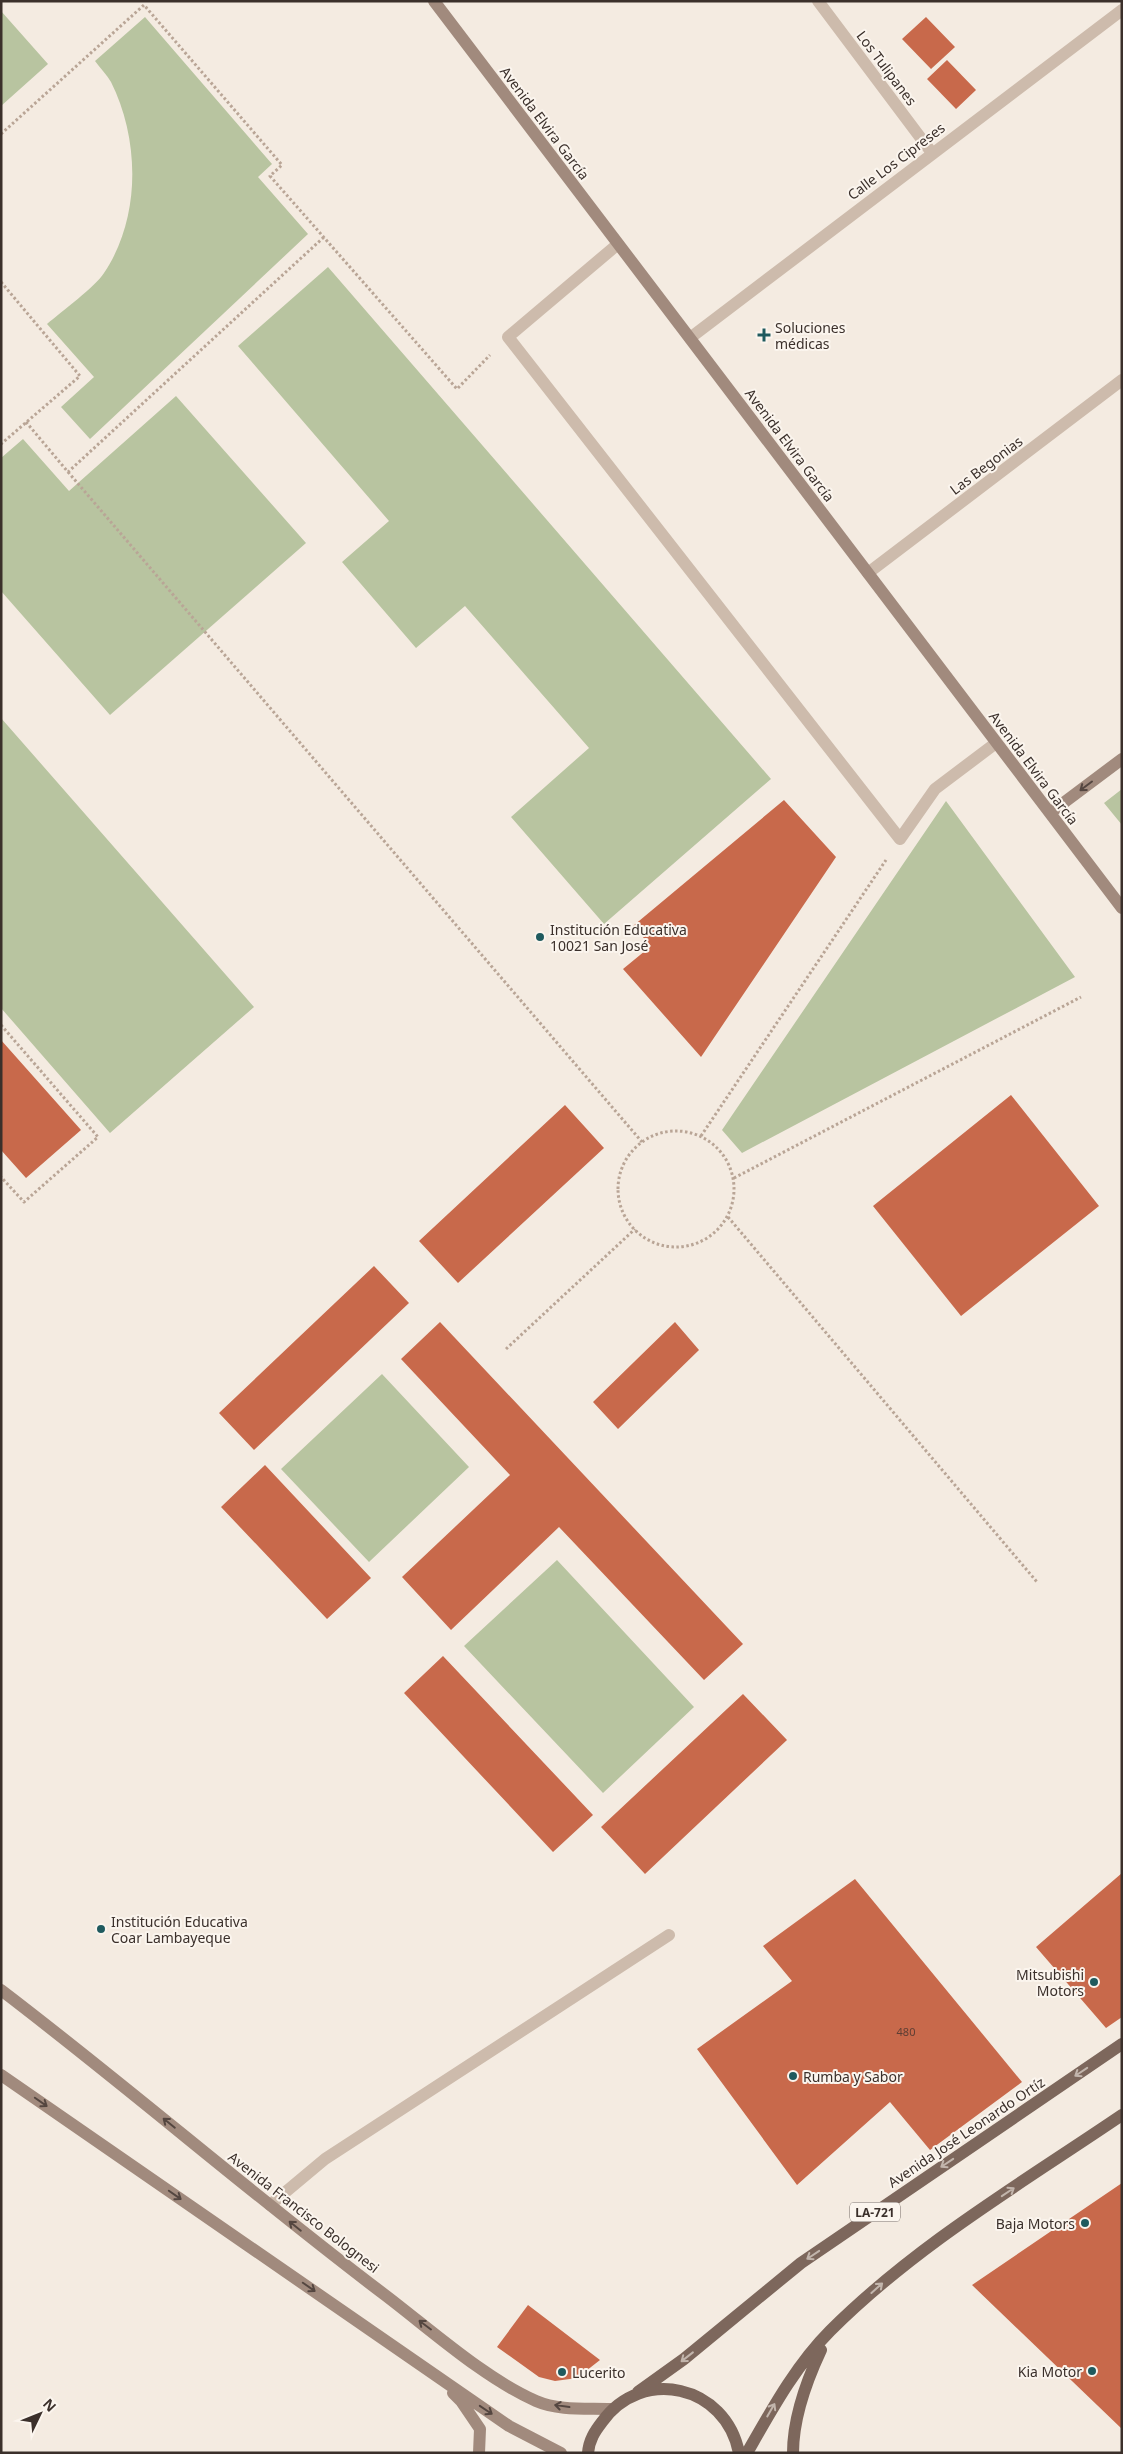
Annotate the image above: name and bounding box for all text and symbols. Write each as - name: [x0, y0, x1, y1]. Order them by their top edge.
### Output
- street label: Los Tulipanes: [853, 27, 921, 109]
- street label: Avenida Elvira García: [496, 63, 594, 183]
- street label: Calle Los Cipreses: [843, 118, 949, 204]
- place label: Soluciones médicas: [775, 318, 846, 353]
- marker: Soluciones médicas: [757, 328, 771, 342]
- street label: Avenida Elvira García: [741, 385, 839, 505]
- street label: Las Begonias: [946, 431, 1026, 499]
- street label: Avenida Elvira García: [985, 708, 1083, 828]
- one-way arrow: [1079, 781, 1093, 791]
- place label: Institución Educativa 10021 San José: [550, 920, 687, 955]
- marker: Institución Educativa 10021 San José: [534, 931, 546, 943]
- place label: Institución Educativa Coar Lambayeque: [111, 1912, 248, 1947]
- marker: Institución Educativa Coar Lambayeque: [95, 1923, 107, 1935]
- place label: Mitsubishi Motors: [1016, 1965, 1084, 2000]
- marker: Mitsubishi Motors: [1088, 1976, 1100, 1988]
- house number: 480: [897, 2024, 915, 2039]
- place label: Rumba y Sabor: [803, 2067, 903, 2086]
- one-way arrow: [1075, 2067, 1089, 2077]
- marker: Rumba y Sabor: [787, 2070, 799, 2082]
- street label: Avenida José Leonardo Ortíz: [884, 2072, 1048, 2192]
- one-way arrow: [34, 2098, 48, 2108]
- one-way arrow: [163, 2118, 176, 2129]
- street label: Avenida Francisco Bolognesi: [225, 2147, 383, 2277]
- one-way arrow: [940, 2158, 954, 2168]
- one-way arrow: [1000, 2187, 1014, 2197]
- one-way arrow: [168, 2190, 182, 2200]
- road number: LA-721: [850, 2202, 900, 2222]
- place label: Baja Motors: [996, 2214, 1075, 2233]
- marker: Baja Motors: [1079, 2217, 1091, 2229]
- one-way arrow: [289, 2221, 302, 2232]
- one-way arrow: [806, 2250, 820, 2260]
- one-way arrow: [302, 2282, 316, 2292]
- one-way arrow: [871, 2283, 884, 2294]
- one-way arrow: [419, 2319, 432, 2330]
- one-way arrow: [681, 2351, 694, 2362]
- place label: Kia Motor: [1018, 2362, 1082, 2381]
- place label: Lucerito: [572, 2363, 626, 2382]
- marker: Kia Motor: [1086, 2365, 1098, 2377]
- marker: Lucerito: [556, 2366, 568, 2378]
- north arrow: [15, 2389, 65, 2439]
- text: N: [39, 2394, 61, 2415]
- one-way arrow: [555, 2401, 571, 2411]
- one-way arrow: [767, 2404, 777, 2418]
- one-way arrow: [478, 2405, 492, 2415]

